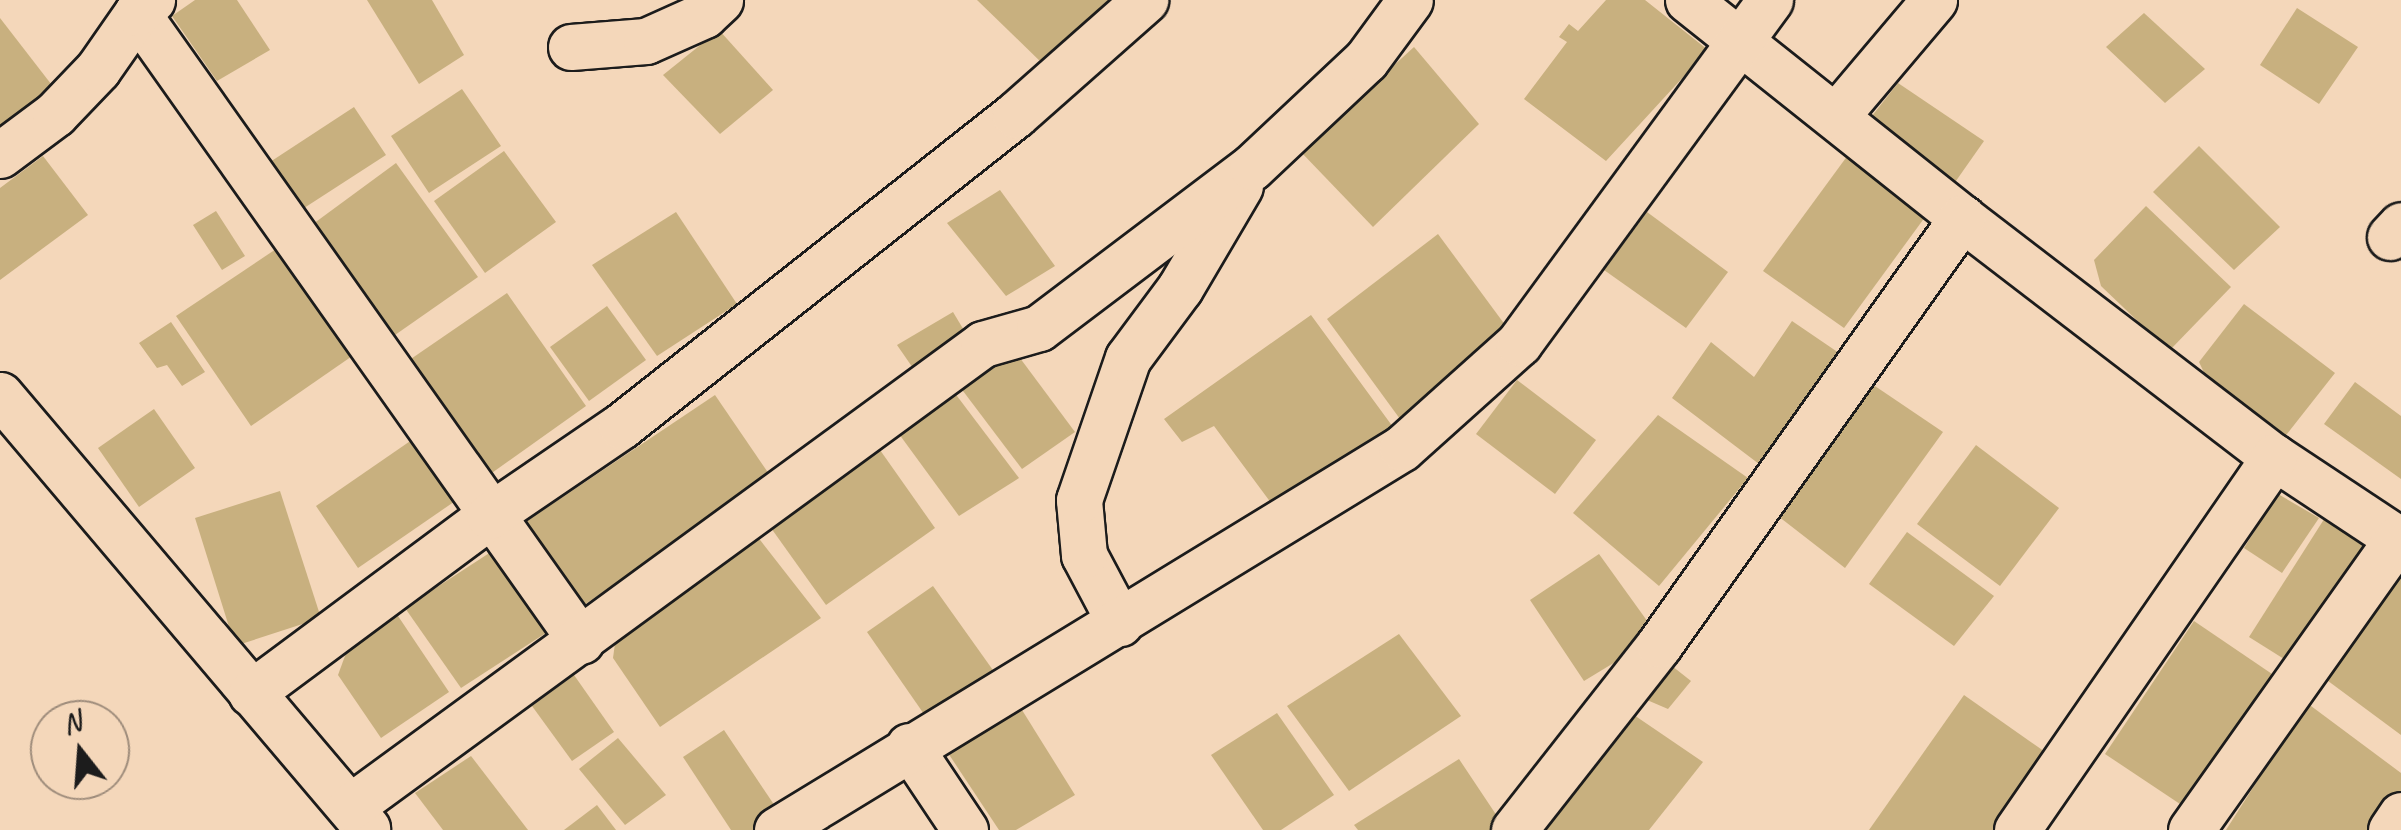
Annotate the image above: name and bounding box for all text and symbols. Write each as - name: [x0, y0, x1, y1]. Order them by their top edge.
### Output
- north arrow: [30, 700, 130, 800]
- text: N: [58, 703, 85, 742]

